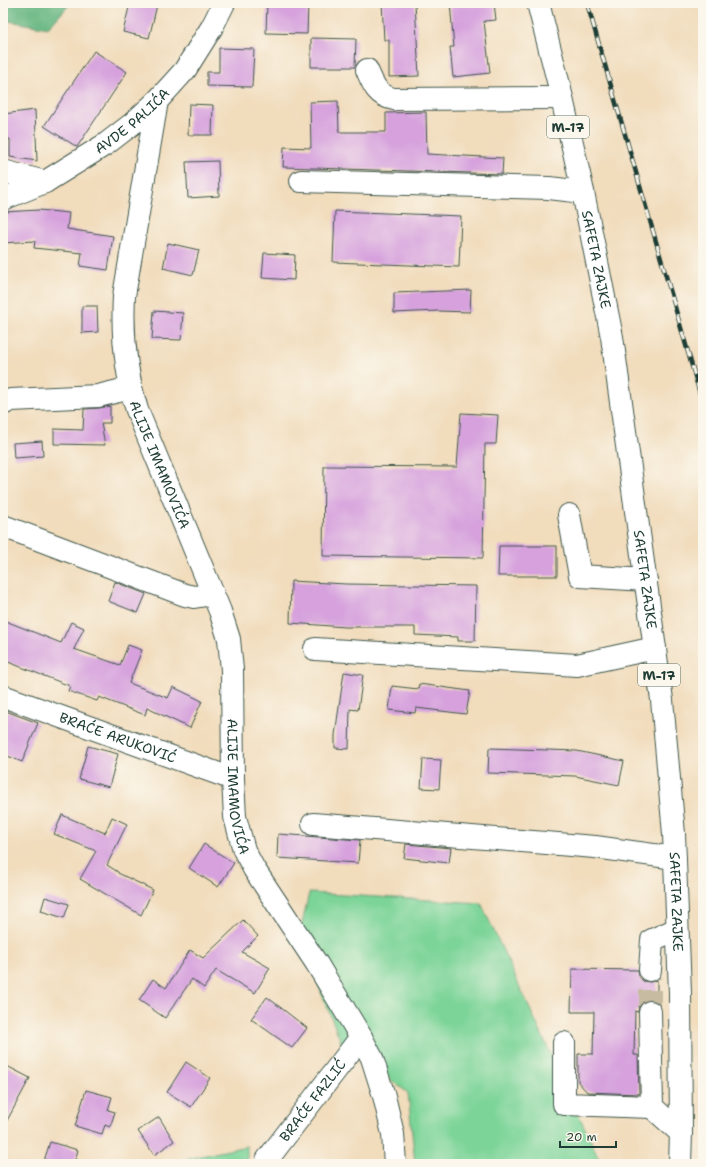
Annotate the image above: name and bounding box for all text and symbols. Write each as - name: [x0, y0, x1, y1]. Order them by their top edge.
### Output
- street label: AVDE PALIĆA: [91, 84, 173, 158]
- road number: M-17: [547, 116, 589, 138]
- street label: SAFETA ZAJKE: [578, 209, 615, 310]
- street label: ALIJE IMAMOVIĆA: [126, 398, 194, 531]
- street label: SAFETA ZAJKE: [630, 529, 661, 630]
- road number: M-17: [638, 664, 680, 686]
- street label: BRAĆE ARUKOVIĆ: [57, 708, 179, 767]
- street label: ALIJE IMAMOVIĆA: [223, 718, 254, 856]
- street label: SAFETA ZAJKE: [666, 852, 687, 952]
- street label: BRAĆE FAZLIĆ: [275, 1056, 350, 1145]
- scale bar: [560, 1123, 616, 1149]
- text: 20 m: [566, 1129, 597, 1145]

